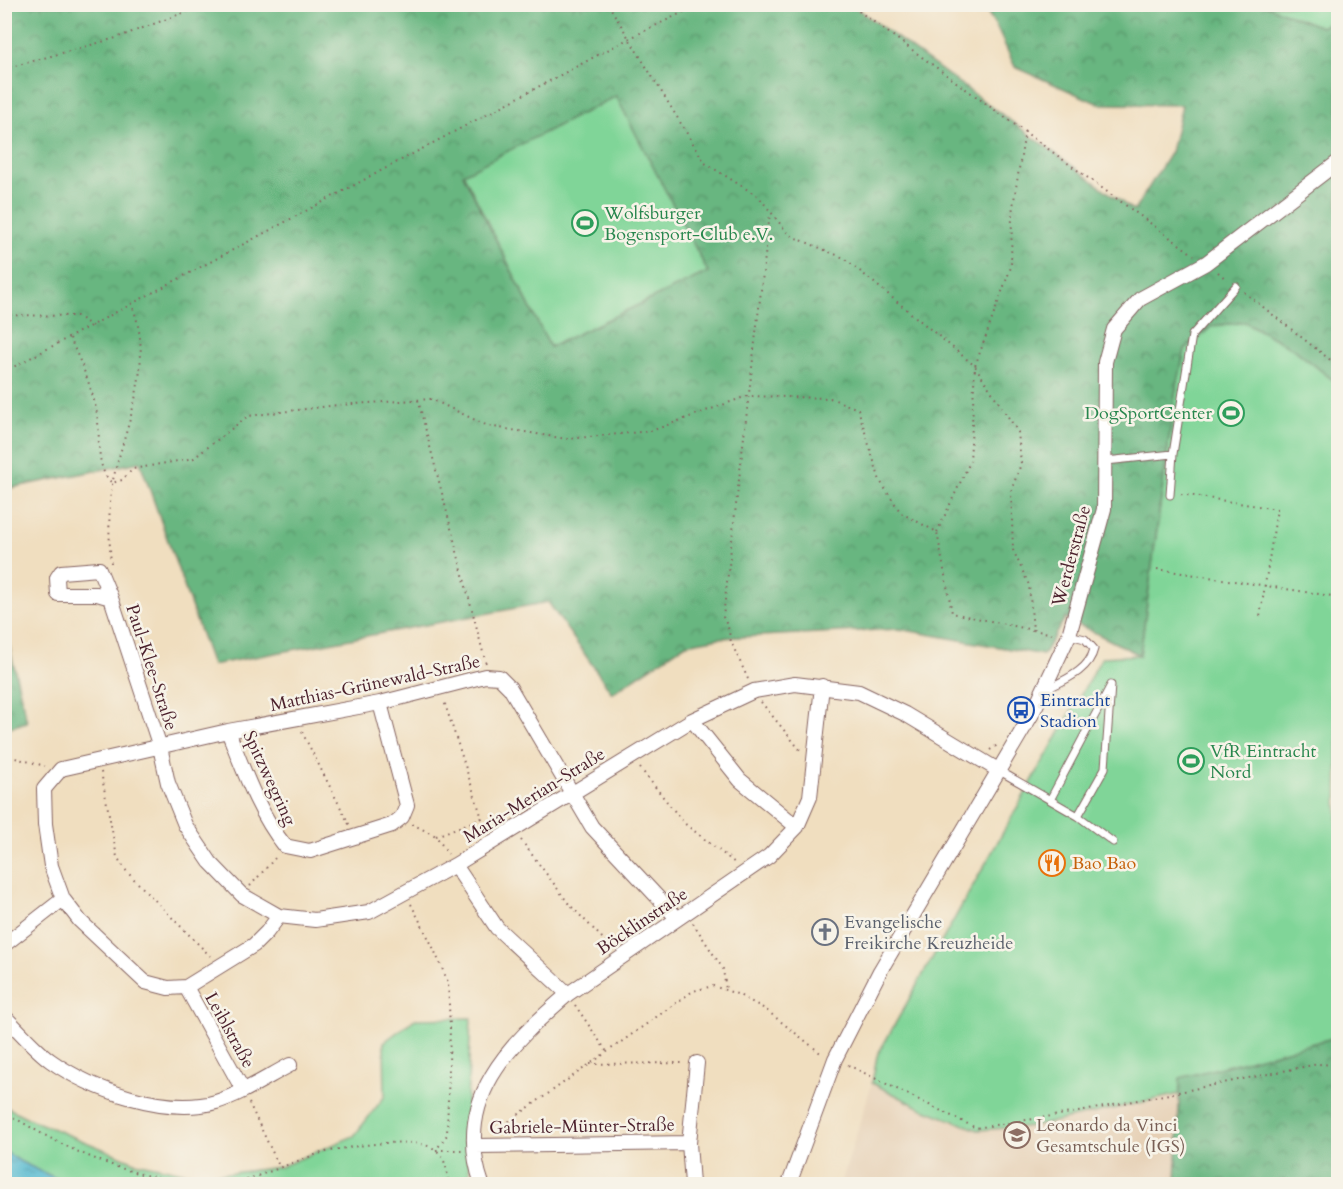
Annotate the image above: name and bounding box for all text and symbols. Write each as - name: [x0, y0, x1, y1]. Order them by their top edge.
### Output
- place label: Wolfsburger Bogensport-Club e.V.: [603, 201, 773, 247]
- sports icon: Wolfsburger Bogensport-Club e.V.: [570, 208, 600, 238]
- sports icon: DogSportCenter: [1216, 398, 1246, 428]
- place label: DogSportCenter: [1084, 401, 1212, 426]
- street label: Werderstraße: [1046, 503, 1097, 611]
- street label: Paul-Klee-Straße: [119, 601, 184, 733]
- street label: Matthias-Grünewald-Straße: [268, 649, 483, 718]
- place label: Eintracht Stadion: [1040, 688, 1111, 734]
- bus stop icon: Eintracht Stadion: [1006, 695, 1036, 725]
- street label: Spitzwegring: [237, 727, 303, 831]
- place label: VfR Eintracht Nord: [1210, 739, 1317, 785]
- street label: Maria-Merian-Straße: [459, 742, 610, 849]
- sports icon: VfR Eintracht Nord: [1176, 746, 1206, 776]
- restaurant icon: Bao Bao: [1037, 848, 1067, 878]
- place label: Bao Bao: [1072, 851, 1137, 876]
- street label: Böcklinstraße: [592, 882, 693, 961]
- place label: Evangelische Freikirche Kreuzheide: [844, 910, 1013, 956]
- church icon: Evangelische Freikirche Kreuzheide: [810, 917, 840, 947]
- street label: Leiblstraße: [198, 988, 261, 1073]
- street label: Gabriele-Münter-Straße: [489, 1112, 675, 1141]
- place label: Leonardo da Vinci Gesamtschule (IGS): [1036, 1113, 1186, 1159]
- school or university icon: Leonardo da Vinci Gesamtschule (IGS): [1002, 1120, 1032, 1150]

